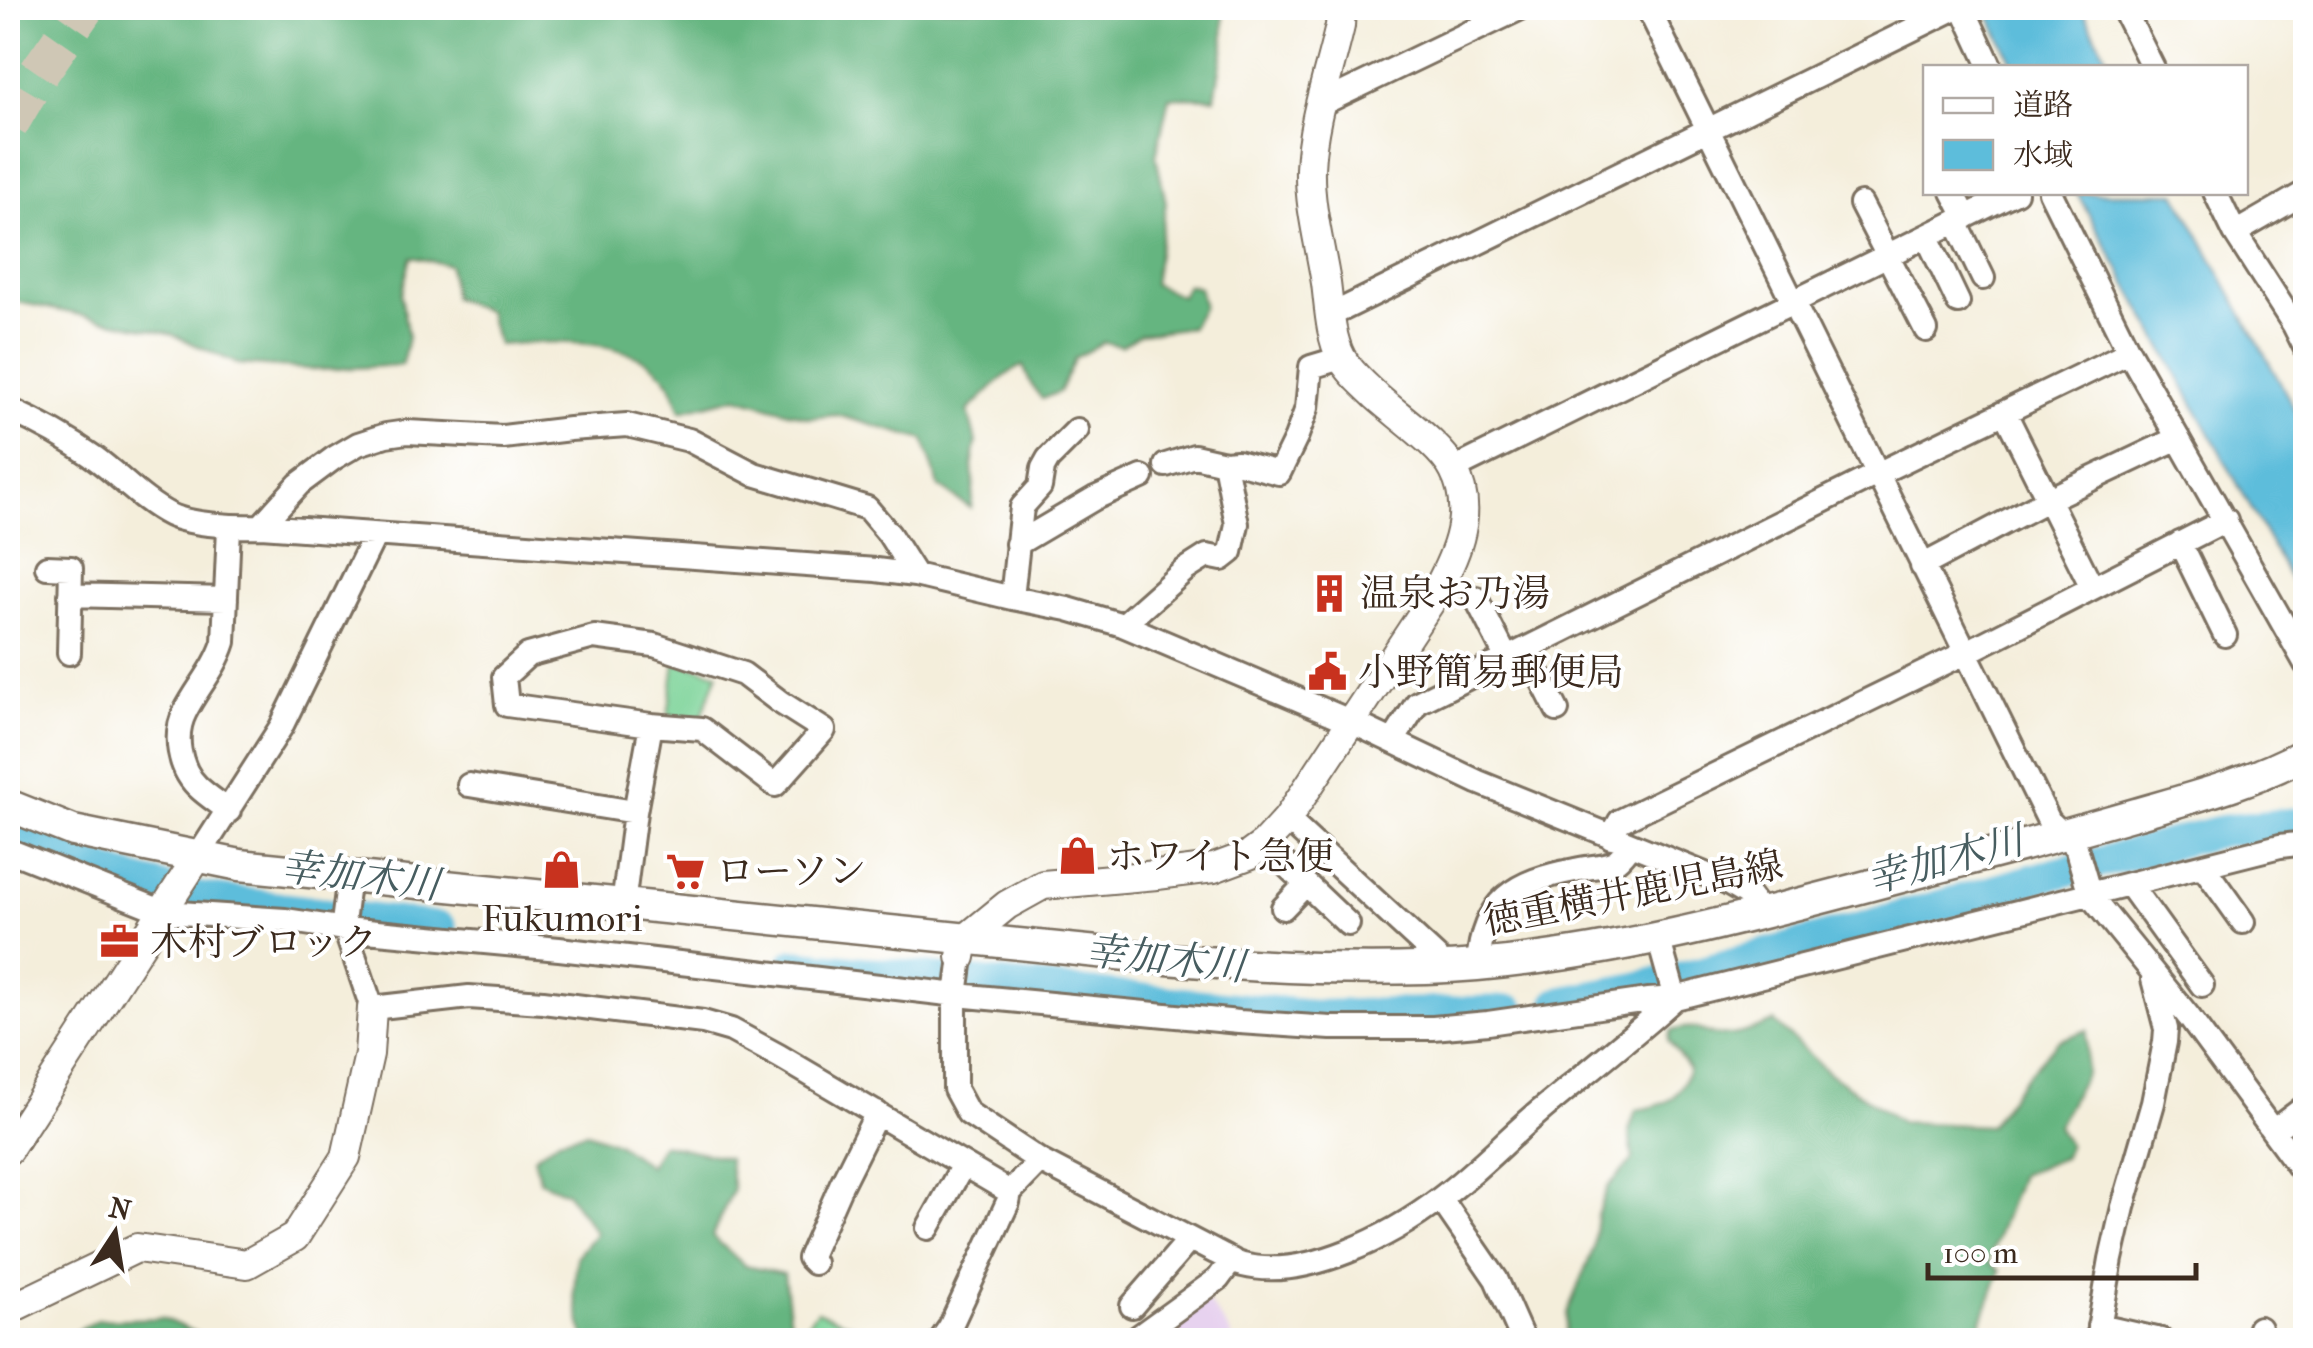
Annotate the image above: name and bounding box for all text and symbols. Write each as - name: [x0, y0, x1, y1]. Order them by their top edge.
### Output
- legend: [1923, 65, 2248, 195]
- text: 道路: [2013, 88, 2073, 123]
- text: 水域: [2013, 138, 2073, 173]
- place label: 温泉お乃湯: [1360, 571, 1550, 616]
- building icon: 温泉お乃湯: [1309, 572, 1351, 614]
- place label: 小野簡易郵便局: [1358, 650, 1624, 695]
- public building icon: 小野簡易郵便局: [1307, 651, 1349, 693]
- water label: 幸加木川: [1862, 816, 2032, 903]
- place label: ホワイト急便: [1107, 834, 1334, 879]
- shop icon: ホワイト急便: [1056, 835, 1098, 877]
- street label: 徳重横井鹿児島線: [1479, 842, 1787, 944]
- water label: 幸加木川: [278, 843, 446, 909]
- shop icon: Fukumori: [541, 848, 583, 890]
- place label: ローソン: [716, 849, 866, 894]
- supermarket icon: ローソン: [665, 850, 707, 892]
- place label: Fukumori: [482, 896, 642, 941]
- place label: 木村ブロック: [150, 920, 377, 965]
- office icon: 木村ブロック: [99, 921, 141, 963]
- water label: 幸加木川: [1083, 928, 1251, 991]
- north arrow: [65, 1183, 165, 1283]
- text: N: [106, 1191, 135, 1228]
- scale bar: [1928, 1218, 2196, 1280]
- text: 100 m: [1943, 1236, 2018, 1271]

